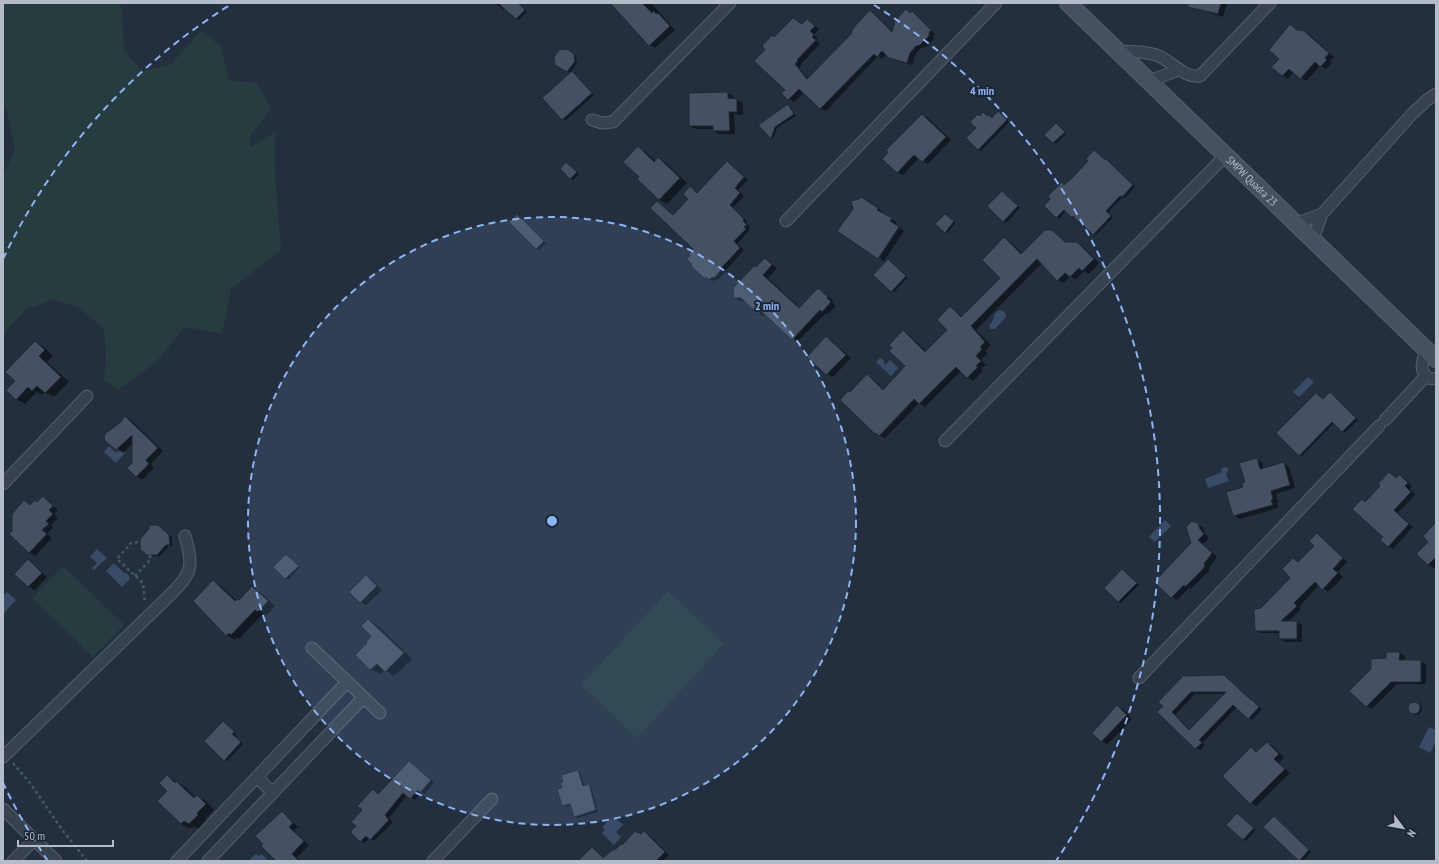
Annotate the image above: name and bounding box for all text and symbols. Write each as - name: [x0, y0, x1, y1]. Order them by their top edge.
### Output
- text: 4 min: [970, 83, 994, 98]
- street label: SMPW Quadra 23: [1223, 153, 1281, 209]
- text: 2 min: [755, 298, 779, 313]
- centre of rings: [545, 514, 559, 528]
- north arrow: [1383, 808, 1423, 848]
- scale bar: [18, 822, 113, 848]
- text: N: [1404, 827, 1419, 840]
- text: 50 m: [24, 828, 45, 843]

